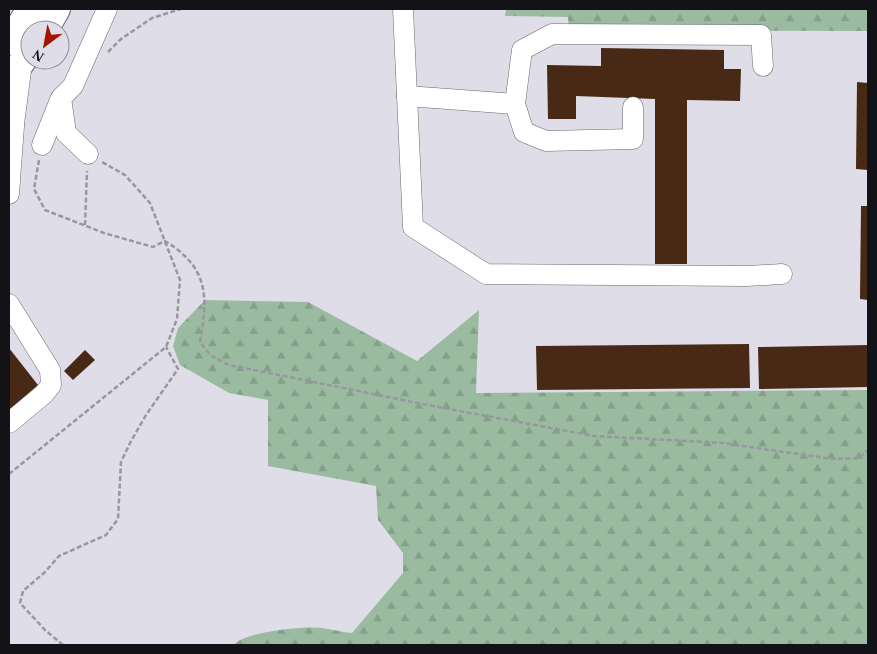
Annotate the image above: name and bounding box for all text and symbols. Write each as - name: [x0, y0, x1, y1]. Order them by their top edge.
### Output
- north arrow: [20, 20, 70, 70]
- text: N: [30, 47, 47, 65]

